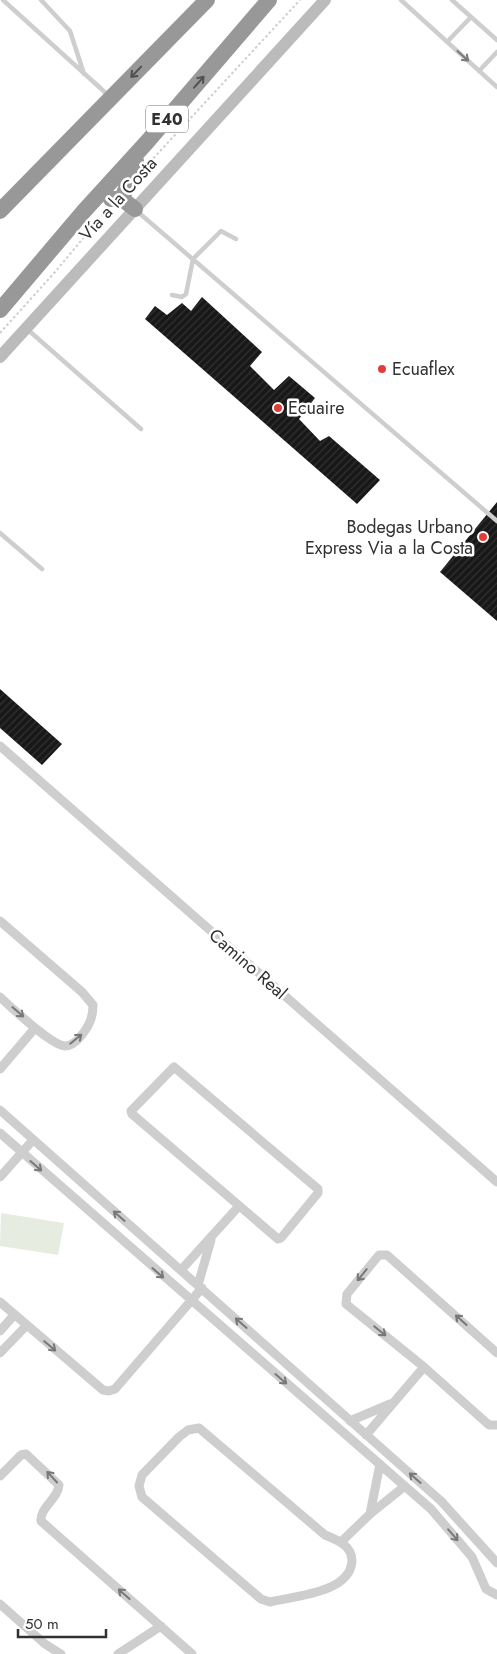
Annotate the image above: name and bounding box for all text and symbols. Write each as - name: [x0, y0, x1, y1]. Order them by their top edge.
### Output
- one-way arrow: [456, 50, 469, 62]
- one-way arrow: [130, 66, 142, 79]
- one-way arrow: [193, 75, 204, 88]
- road number: E40: [146, 106, 188, 132]
- street label: Vía a la Costa: [73, 151, 163, 247]
- place label: Ecuaflex: [392, 356, 455, 382]
- marker: Ecuaflex: [376, 363, 388, 375]
- place label: Ecuaire: [288, 395, 344, 421]
- marker: Ecuaire: [272, 402, 284, 414]
- place label: Bodegas Urbano Express Via a la Costa: [305, 514, 473, 561]
- marker: Bodegas Urbano Express Via a la Costa: [477, 531, 489, 543]
- street label: Camino Real: [203, 923, 293, 1005]
- one-way arrow: [11, 1007, 24, 1018]
- one-way arrow: [70, 1034, 83, 1045]
- one-way arrow: [30, 1160, 43, 1172]
- one-way arrow: [113, 1210, 126, 1221]
- one-way arrow: [152, 1267, 165, 1279]
- one-way arrow: [357, 1268, 368, 1281]
- one-way arrow: [454, 1315, 467, 1326]
- one-way arrow: [235, 1317, 248, 1329]
- one-way arrow: [373, 1326, 386, 1337]
- one-way arrow: [43, 1340, 56, 1352]
- one-way arrow: [275, 1374, 288, 1385]
- one-way arrow: [46, 1471, 58, 1484]
- one-way arrow: [408, 1472, 421, 1483]
- one-way arrow: [448, 1529, 459, 1542]
- one-way arrow: [118, 1589, 131, 1600]
- scale bar: [18, 1606, 105, 1638]
- text: 50 m: [25, 1613, 59, 1635]

